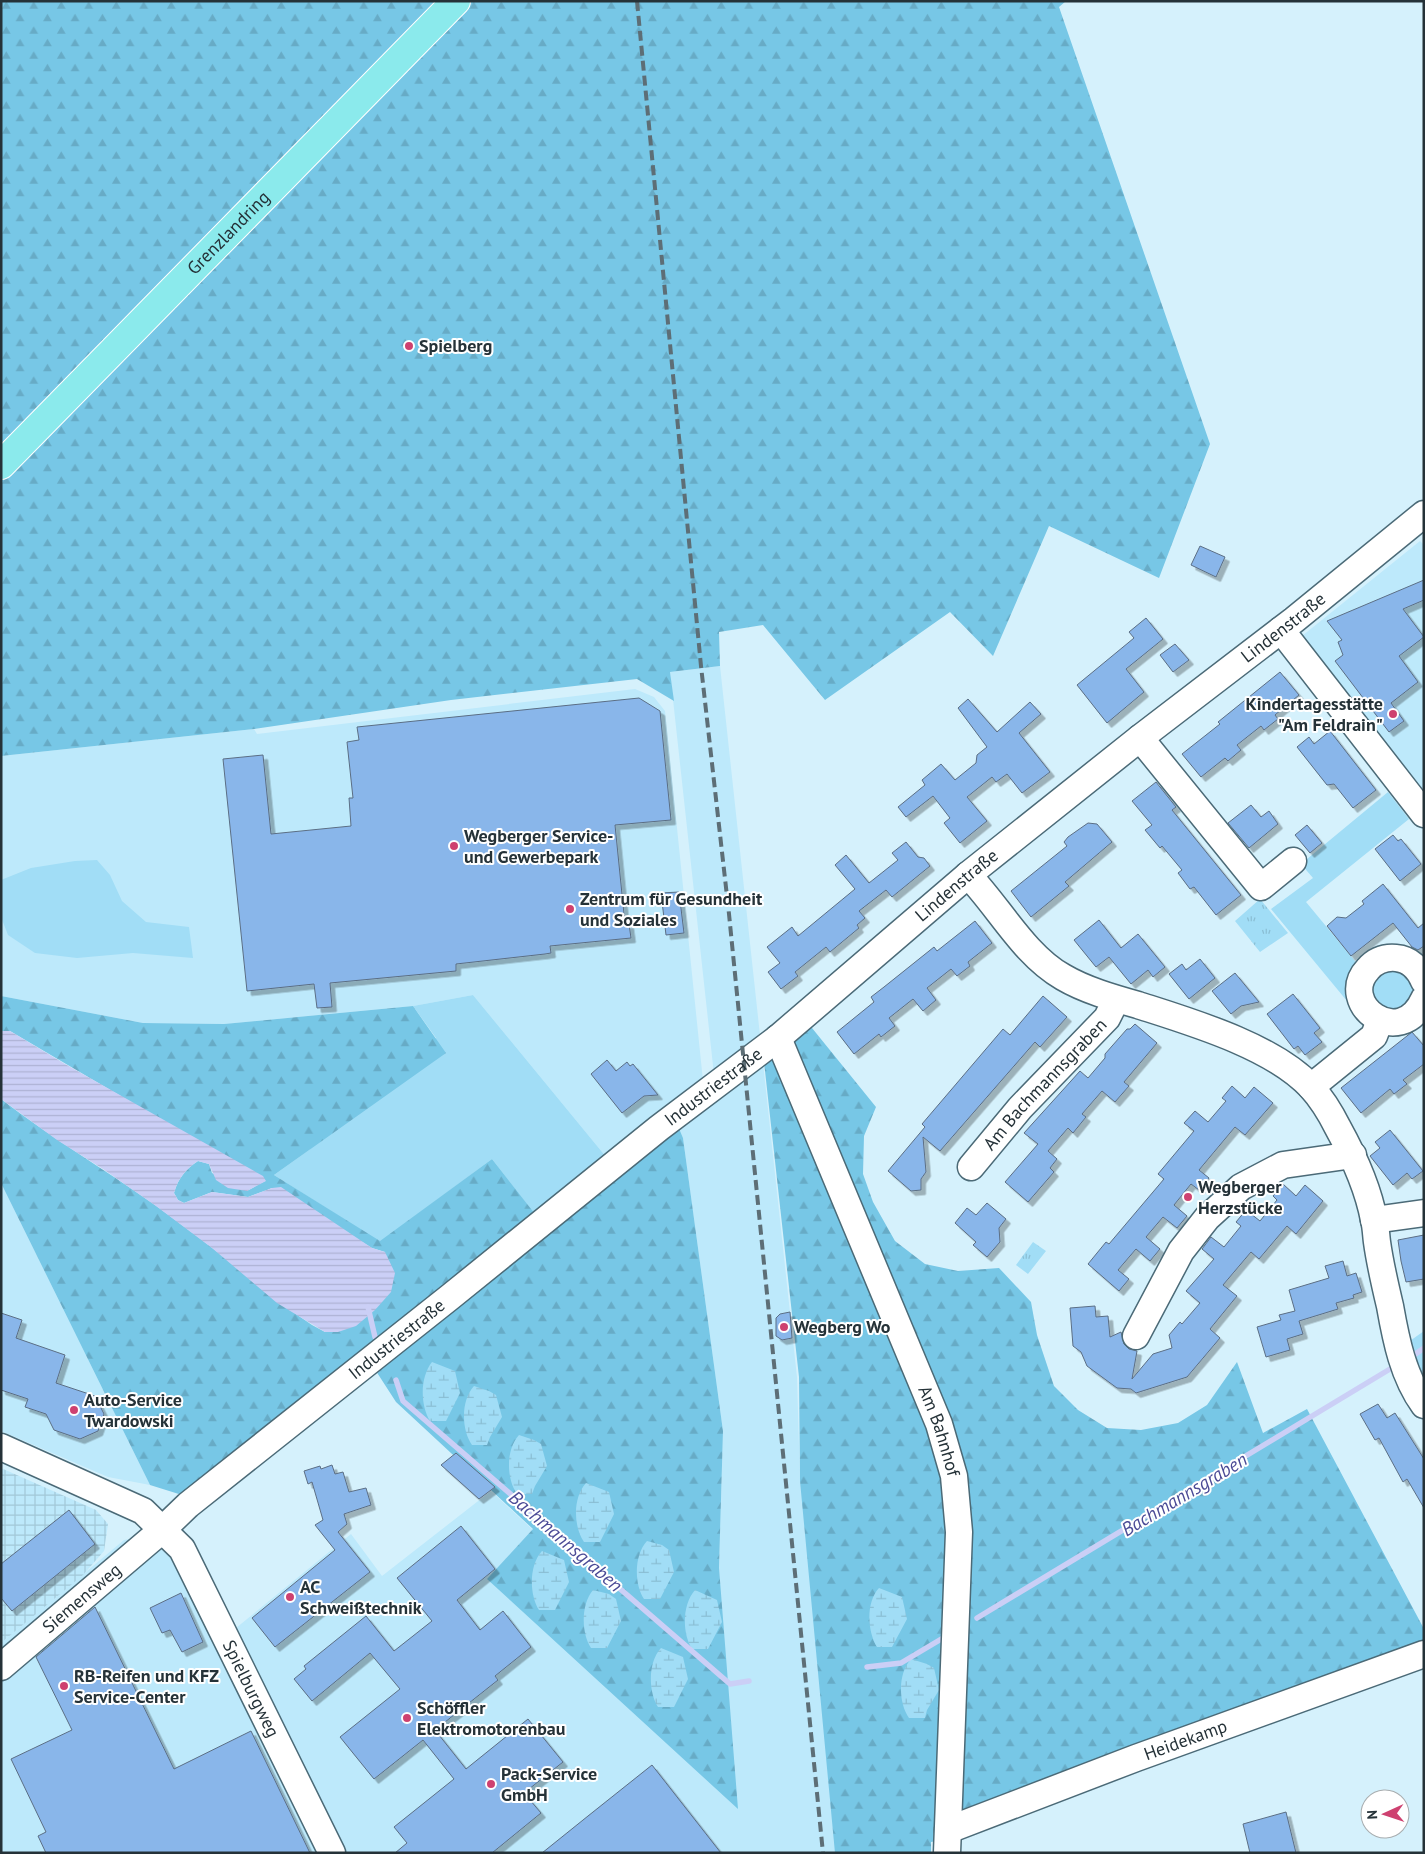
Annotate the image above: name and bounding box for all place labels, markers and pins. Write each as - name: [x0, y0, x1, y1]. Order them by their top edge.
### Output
- place label: Spielberg: [419, 334, 492, 357]
- marker: Spielberg: [403, 340, 415, 352]
- place label: Kindertagesstätte "Am Feldrain": [1246, 692, 1383, 736]
- marker: Kindertagesstätte "Am Feldrain": [1387, 708, 1399, 720]
- place label: Wegberger Service- und Gewerbepark: [464, 824, 614, 868]
- marker: Wegberger Service- und Gewerbepark: [448, 840, 460, 852]
- place label: Zentrum für Gesundheit und Soziales: [580, 887, 763, 931]
- marker: Zentrum für Gesundheit und Soziales: [564, 903, 576, 915]
- place label: Wegberger Herzstücke: [1198, 1175, 1283, 1219]
- marker: Wegberger Herzstücke: [1182, 1191, 1194, 1203]
- place label: Wegberg Wo: [794, 1315, 891, 1338]
- marker: Wegberg Wo: [778, 1321, 790, 1333]
- place label: Auto-Service Twardowski: [84, 1388, 182, 1432]
- marker: Auto-Service Twardowski: [68, 1404, 80, 1416]
- place label: AC Schweißtechnik: [300, 1575, 422, 1619]
- marker: AC Schweißtechnik: [284, 1591, 296, 1603]
- place label: RB-Reifen und KFZ Service-Center: [74, 1664, 219, 1708]
- marker: RB-Reifen und KFZ Service-Center: [58, 1680, 70, 1692]
- place label: Schöffler Elektromotorenbau: [417, 1696, 565, 1740]
- marker: Schöffler Elektromotorenbau: [401, 1712, 413, 1724]
- place label: Pack-Service GmbH: [501, 1762, 597, 1806]
- marker: Pack-Service GmbH: [485, 1778, 497, 1790]

